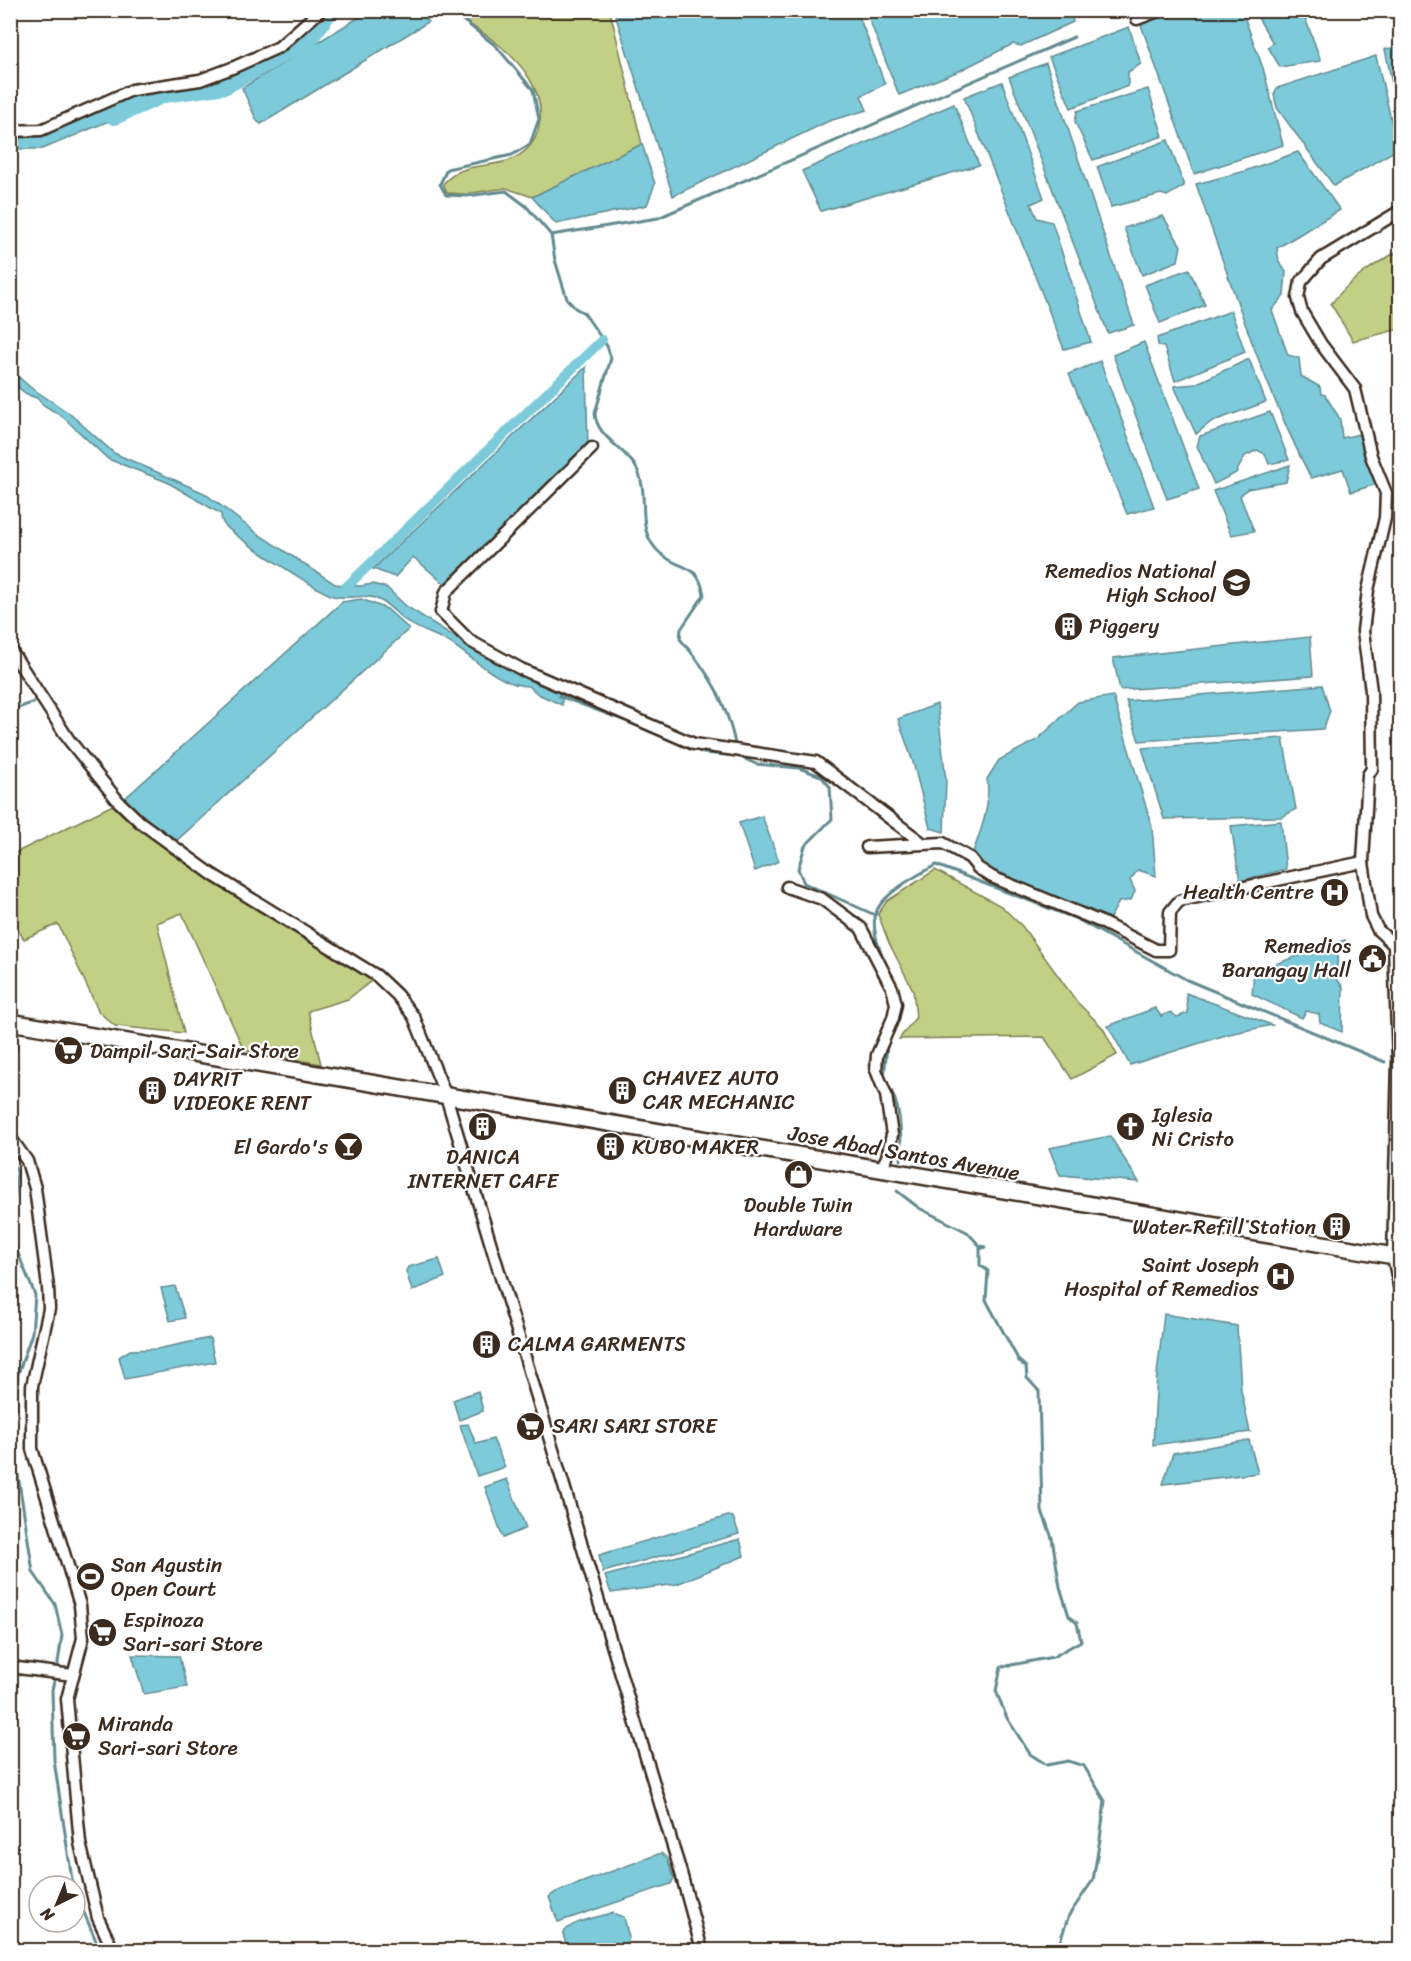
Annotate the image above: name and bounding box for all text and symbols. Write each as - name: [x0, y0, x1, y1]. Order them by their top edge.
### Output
- place label: Remedios National High School: [1045, 552, 1217, 614]
- school or university icon: Remedios National High School: [1221, 567, 1253, 599]
- place label: Piggery: [1089, 607, 1159, 645]
- building icon: Piggery: [1052, 610, 1084, 642]
- place label: Health Centre: [1183, 873, 1314, 911]
- hospital icon: Health Centre: [1319, 876, 1351, 908]
- place label: Remedios Barangay Hall: [1222, 927, 1352, 989]
- public building icon: Remedios Barangay Hall: [1356, 942, 1388, 974]
- place label: Dampil Sari-Sair Store: [90, 1032, 299, 1070]
- supermarket icon: Dampil Sari-Sair Store: [53, 1035, 85, 1067]
- place label: CHAVEZ AUTO CAR MECHANIC: [643, 1059, 795, 1121]
- place label: DAYRIT VIDEOKE RENT: [173, 1060, 313, 1122]
- building icon: CHAVEZ AUTO CAR MECHANIC: [606, 1074, 638, 1106]
- building icon: DAYRIT VIDEOKE RENT: [136, 1075, 168, 1107]
- place label: Iglesia Ni Cristo: [1151, 1096, 1234, 1158]
- building icon: DANICA INTERNET CAFE: [467, 1110, 499, 1142]
- church icon: Iglesia Ni Cristo: [1115, 1111, 1147, 1143]
- street label: Jose Abad Santos Avenue: [784, 1114, 1023, 1192]
- place label: El Gardo's: [233, 1128, 328, 1166]
- place label: KUBO MAKER: [632, 1128, 759, 1166]
- bar icon: El Gardo's: [333, 1131, 365, 1163]
- building icon: KUBO MAKER: [595, 1131, 627, 1163]
- place label: DANICA INTERNET CAFE: [407, 1138, 560, 1200]
- shop icon: Double Twin Hardware: [782, 1158, 814, 1190]
- place label: Double Twin Hardware: [744, 1186, 853, 1248]
- place label: Water Refill Station: [1132, 1208, 1316, 1246]
- building icon: Water Refill Station: [1321, 1211, 1353, 1243]
- place label: Saint Joseph Hospital of Remedios: [1064, 1246, 1259, 1308]
- hospital icon: Saint Joseph Hospital of Remedios: [1264, 1261, 1296, 1293]
- place label: CALMA GARMENTS: [508, 1325, 686, 1363]
- building icon: CALMA GARMENTS: [471, 1328, 503, 1360]
- place label: SARI SARI STORE: [552, 1407, 718, 1445]
- supermarket icon: SARI SARI STORE: [515, 1410, 547, 1442]
- place label: San Agustin Open Court: [111, 1546, 222, 1608]
- sports icon: San Agustin Open Court: [74, 1561, 106, 1593]
- place label: Espinoza Sari-sari Store: [123, 1601, 263, 1663]
- supermarket icon: Espinoza Sari-sari Store: [86, 1616, 118, 1648]
- place label: Miranda Sari-sari Store: [98, 1705, 238, 1767]
- supermarket icon: Miranda Sari-sari Store: [61, 1720, 93, 1752]
- north arrow: [27, 1874, 87, 1934]
- text: N: [33, 1900, 62, 1930]

